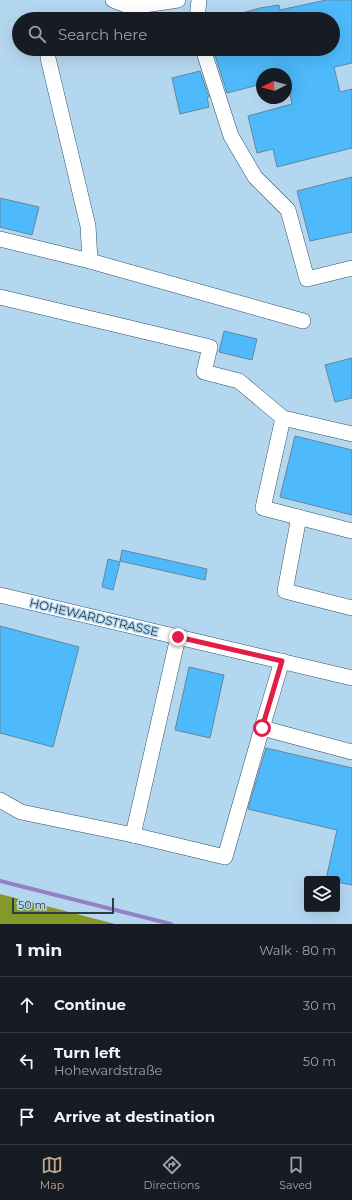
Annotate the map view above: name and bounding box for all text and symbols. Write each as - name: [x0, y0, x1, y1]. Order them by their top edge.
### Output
- search box: [12, 12, 340, 56]
- icon: search: [26, 23, 48, 45]
- text: Search here: [58, 25, 147, 44]
- north arrow: [256, 68, 292, 104]
- street label: HOHEWARDSTRASSE: [28, 595, 160, 639]
- route end: [169, 628, 187, 646]
- route start: [253, 719, 271, 737]
- map controls: [304, 876, 340, 912]
- button: layers: [304, 876, 340, 912]
- scale bar: [12, 896, 114, 915]
- text: 50 m: [18, 898, 46, 912]
- text: 1 min: [16, 940, 62, 960]
- text: Walk · 80 m: [259, 942, 336, 958]
- icon: ahead: [16, 994, 38, 1016]
- text: Continue: [54, 995, 126, 1014]
- text: 30 m: [303, 997, 336, 1013]
- text: Turn left: [54, 1043, 121, 1062]
- icon: left: [16, 1050, 38, 1072]
- text: 50 m: [303, 1053, 336, 1069]
- text: Hohewardstraße: [54, 1062, 162, 1078]
- icon: arrive: [16, 1106, 38, 1128]
- text: Arrive at destination: [54, 1107, 215, 1126]
- tab: Map: [40, 1154, 64, 1192]
- tab: Directions: [144, 1154, 200, 1192]
- tab: Saved: [279, 1154, 312, 1192]

